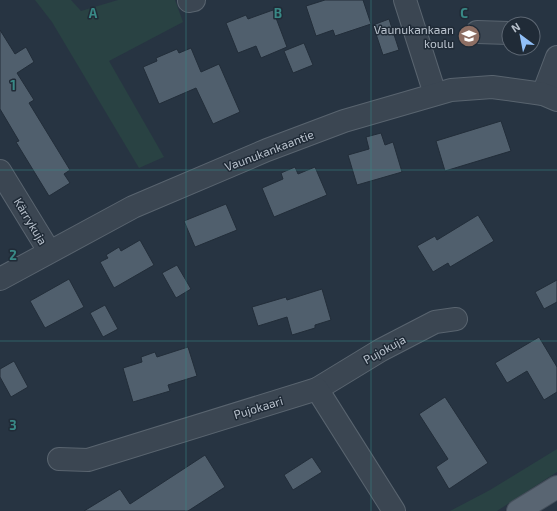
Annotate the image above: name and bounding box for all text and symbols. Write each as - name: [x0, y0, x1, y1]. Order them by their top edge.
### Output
- text: A: [89, 5, 98, 21]
- text: B: [274, 5, 282, 21]
- text: C: [460, 5, 468, 21]
- north arrow: [501, 16, 541, 56]
- text: N: [509, 19, 522, 35]
- place label: Vaunukankaan koulu: [374, 22, 454, 50]
- school or university icon: Vaunukankaan koulu: [456, 23, 482, 49]
- text: 1: [10, 77, 16, 93]
- street label: Vaunukankaantie: [223, 127, 315, 173]
- street label: Kärrykuja: [11, 195, 50, 247]
- text: 2: [9, 247, 17, 263]
- street label: Pujokuja: [360, 332, 408, 367]
- street label: Pujokaari: [232, 393, 285, 422]
- text: 3: [9, 417, 17, 433]

